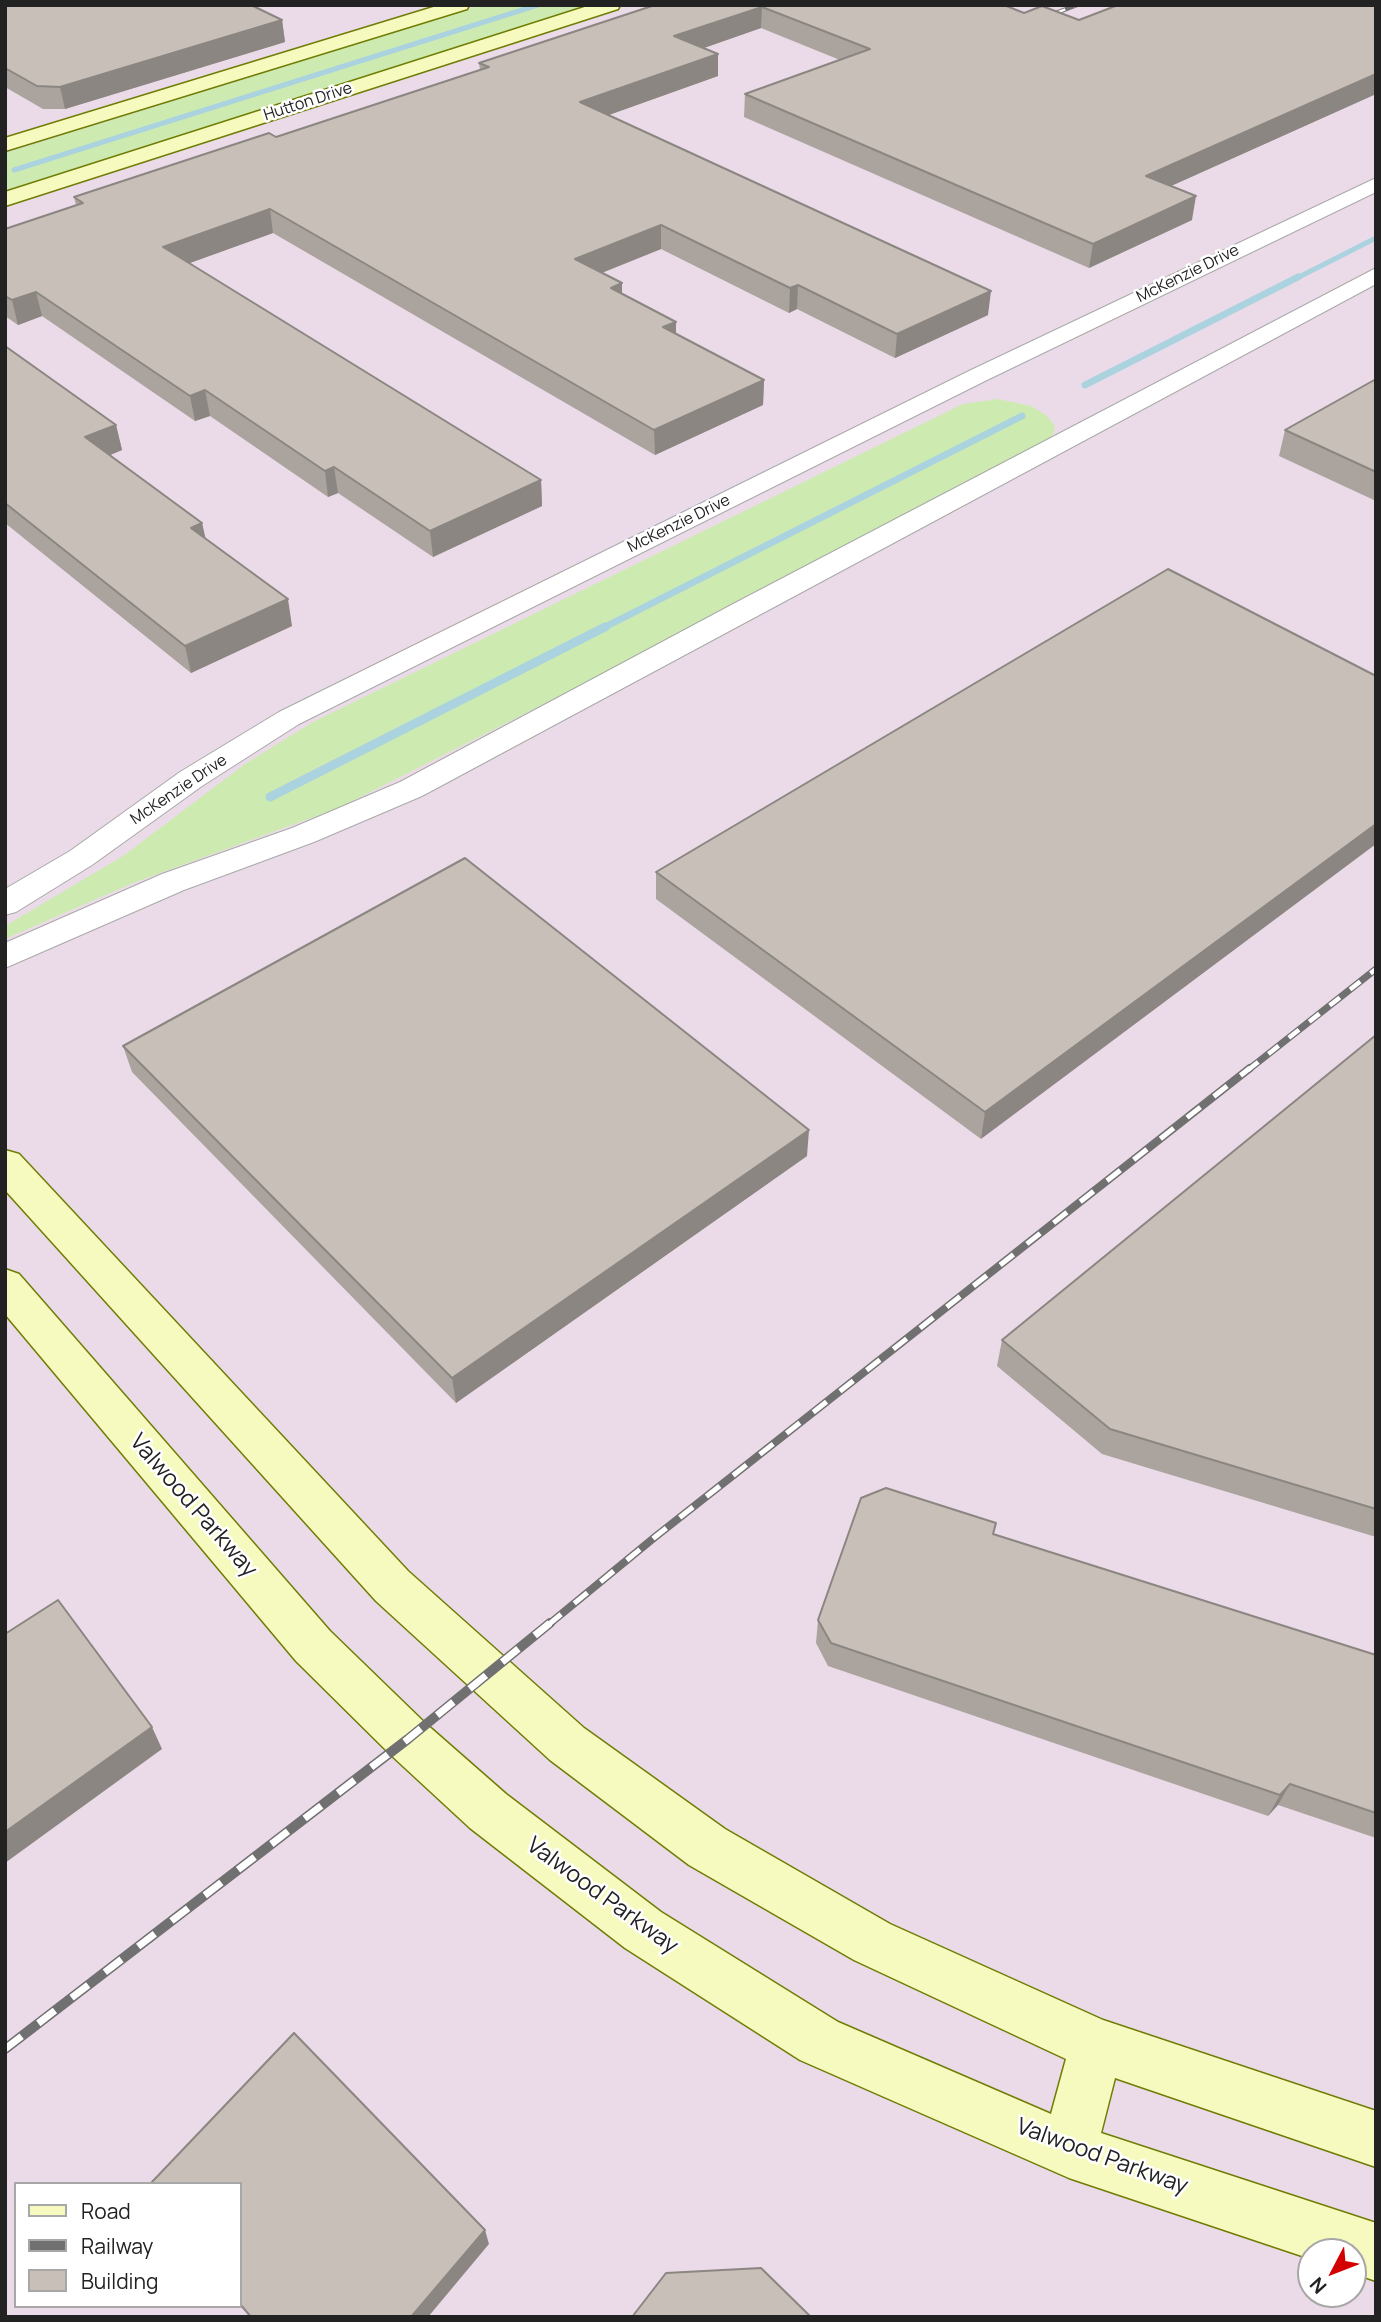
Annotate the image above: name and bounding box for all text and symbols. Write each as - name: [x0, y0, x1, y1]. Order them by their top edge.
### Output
- street label: Hutton Drive: [261, 79, 355, 125]
- street label: McKenzie Drive: [1133, 241, 1243, 307]
- street label: McKenzie Drive: [624, 491, 734, 557]
- street label: McKenzie Drive: [127, 751, 231, 829]
- street label: Valwood Parkway: [123, 1429, 263, 1583]
- street label: Valwood Parkway: [521, 1832, 683, 1960]
- street label: Valwood Parkway: [1012, 2113, 1192, 2201]
- legend: [14, 2182, 242, 2308]
- text: Road: [81, 2197, 131, 2225]
- text: Railway: [81, 2232, 153, 2260]
- north arrow: [1297, 2238, 1367, 2308]
- text: Building: [81, 2267, 158, 2295]
- text: N: [1304, 2272, 1332, 2299]

